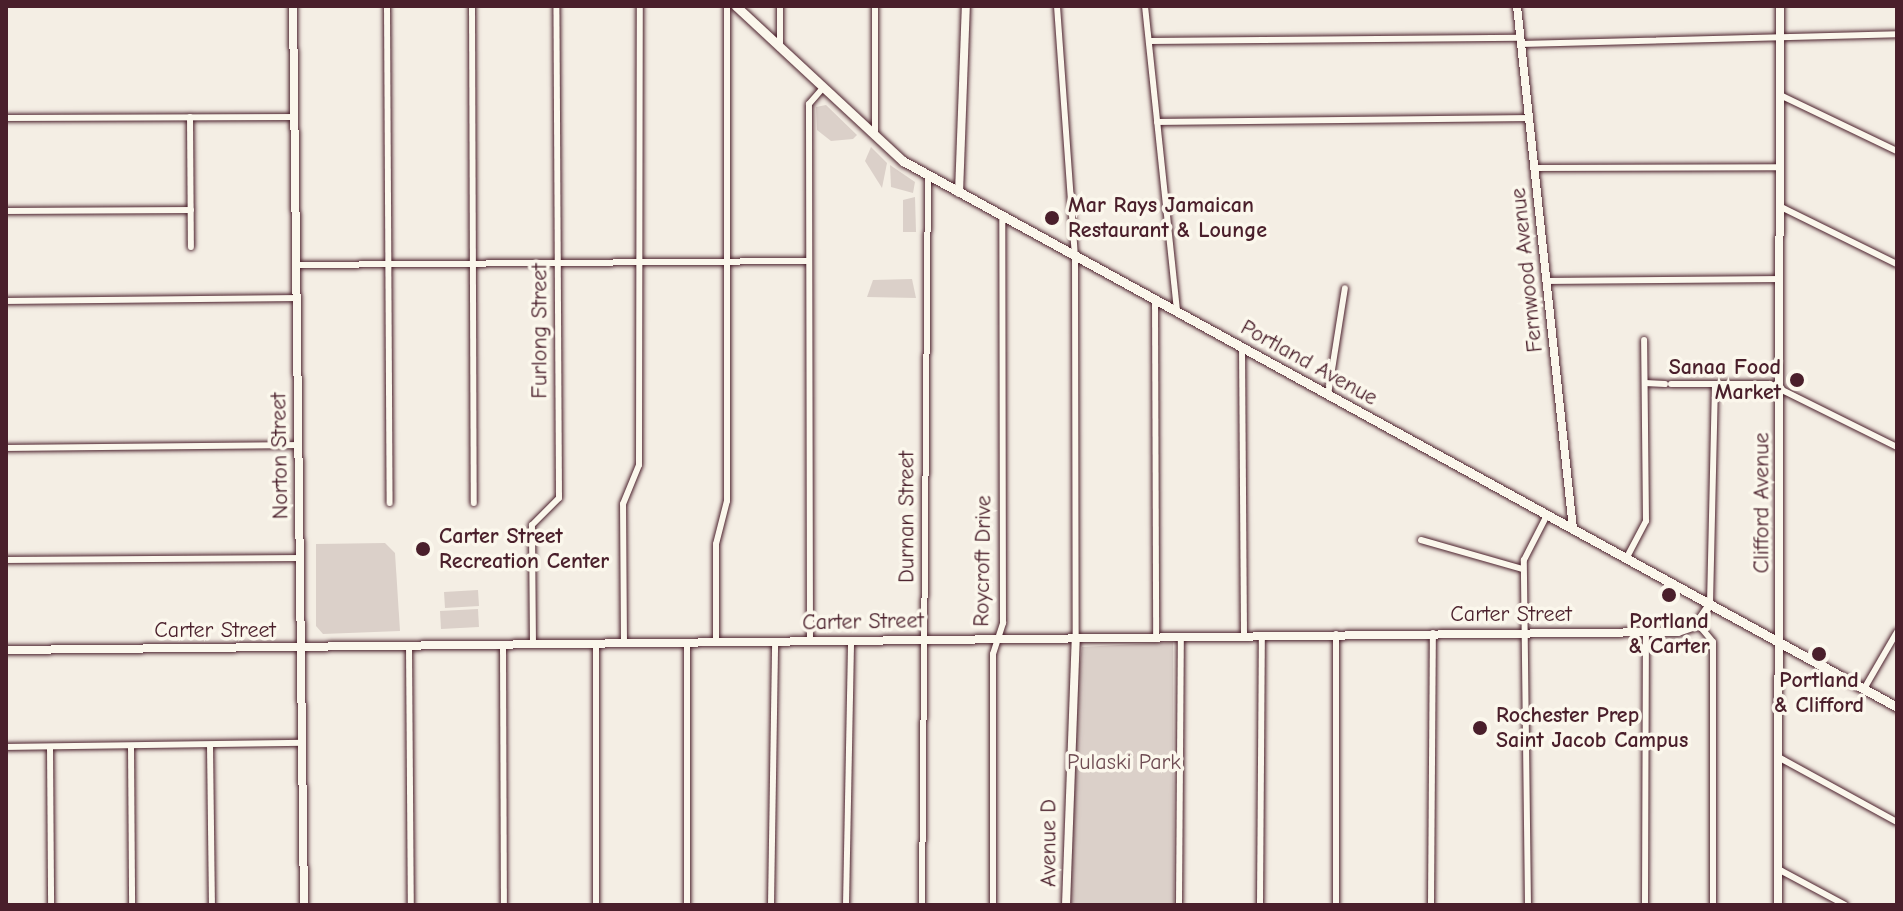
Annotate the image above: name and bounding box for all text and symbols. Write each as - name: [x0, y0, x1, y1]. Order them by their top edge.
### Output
- street label: Fernwood Avenue: [1505, 186, 1549, 354]
- place label: Mar Rays Jamaican Restaurant & Lounge: [1068, 192, 1267, 244]
- marker: Mar Rays Jamaican Restaurant & Lounge: [1043, 209, 1061, 227]
- street label: Furlong Street: [527, 263, 553, 399]
- street label: Portland Avenue: [1236, 315, 1382, 411]
- place label: Sanaa Food Market: [1669, 354, 1781, 406]
- marker: Sanaa Food Market: [1788, 371, 1806, 389]
- street label: Norton Street: [266, 392, 294, 520]
- street label: Clifford Avenue: [1749, 433, 1775, 573]
- street label: Durnan Street: [894, 451, 920, 583]
- street label: Roycroft Drive: [969, 495, 997, 627]
- place label: Carter Street Recreation Center: [439, 523, 609, 574]
- marker: Carter Street Recreation Center: [414, 540, 432, 558]
- marker: Portland & Carter: [1660, 586, 1678, 604]
- street label: Carter Street: [1450, 602, 1572, 628]
- street label: Carter Street: [802, 608, 924, 636]
- place label: Portland & Carter: [1628, 608, 1710, 660]
- street label: Carter Street: [154, 618, 276, 644]
- marker: Portland & Clifford: [1810, 645, 1828, 663]
- place label: Portland & Clifford: [1774, 667, 1864, 718]
- place label: Rochester Prep Saint Jacob Campus: [1496, 702, 1688, 754]
- marker: Rochester Prep Saint Jacob Campus: [1471, 719, 1489, 737]
- park label: Pulaski Park: [1067, 750, 1181, 776]
- street label: Avenue D: [1036, 799, 1062, 887]

